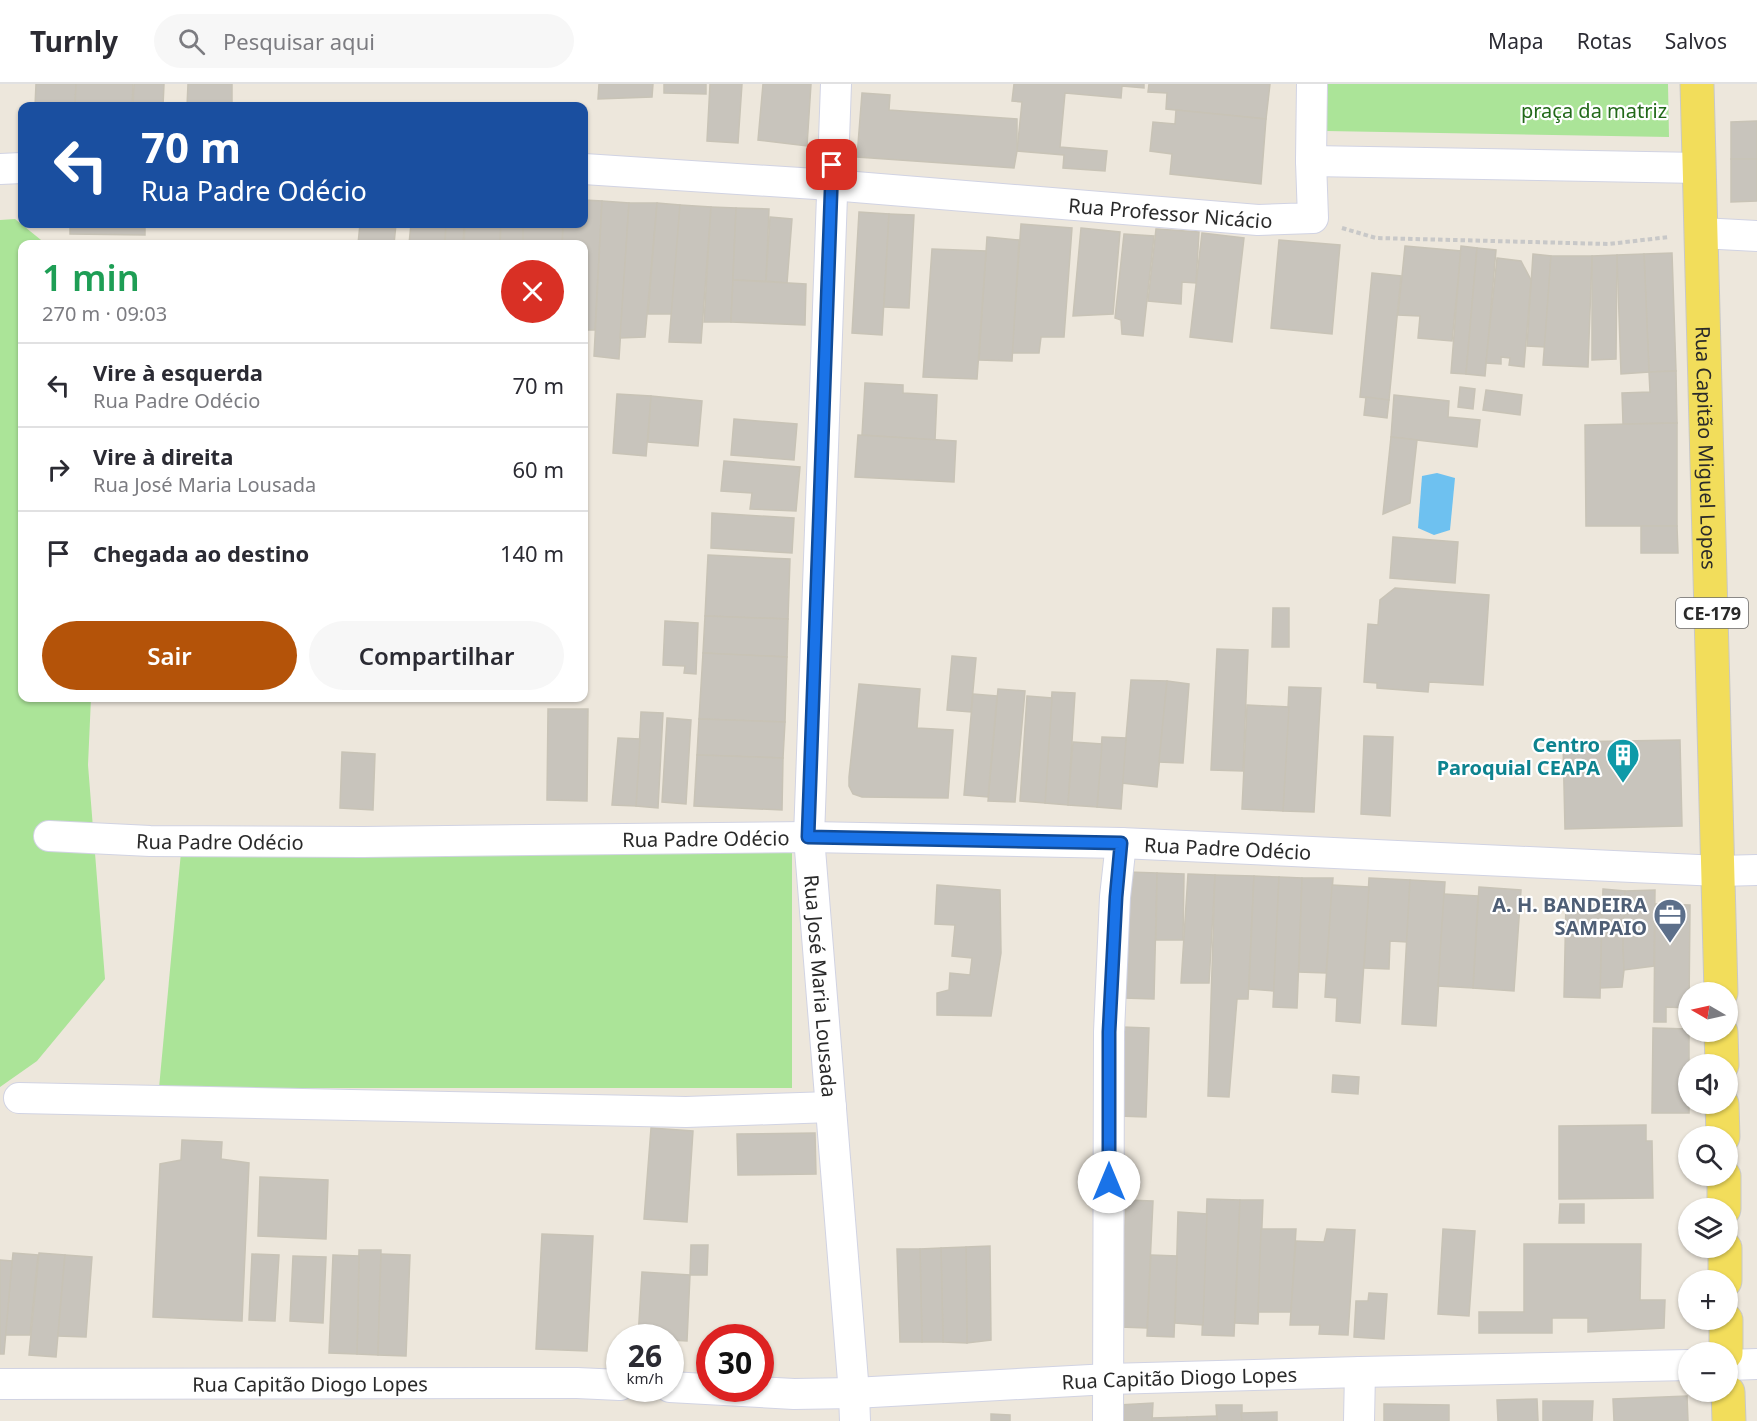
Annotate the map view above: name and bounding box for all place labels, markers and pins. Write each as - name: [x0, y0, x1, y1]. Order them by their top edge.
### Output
- pin: [806, 139, 857, 190]
- place label: Centro Paroquial CEAPA: [1437, 731, 1600, 781]
- building icon: Centro Paroquial CEAPA: [1605, 737, 1641, 784]
- place label: A. H. BANDEIRA SAMPAIO: [1492, 891, 1647, 941]
- office icon: A. H. BANDEIRA SAMPAIO: [1652, 897, 1688, 944]

